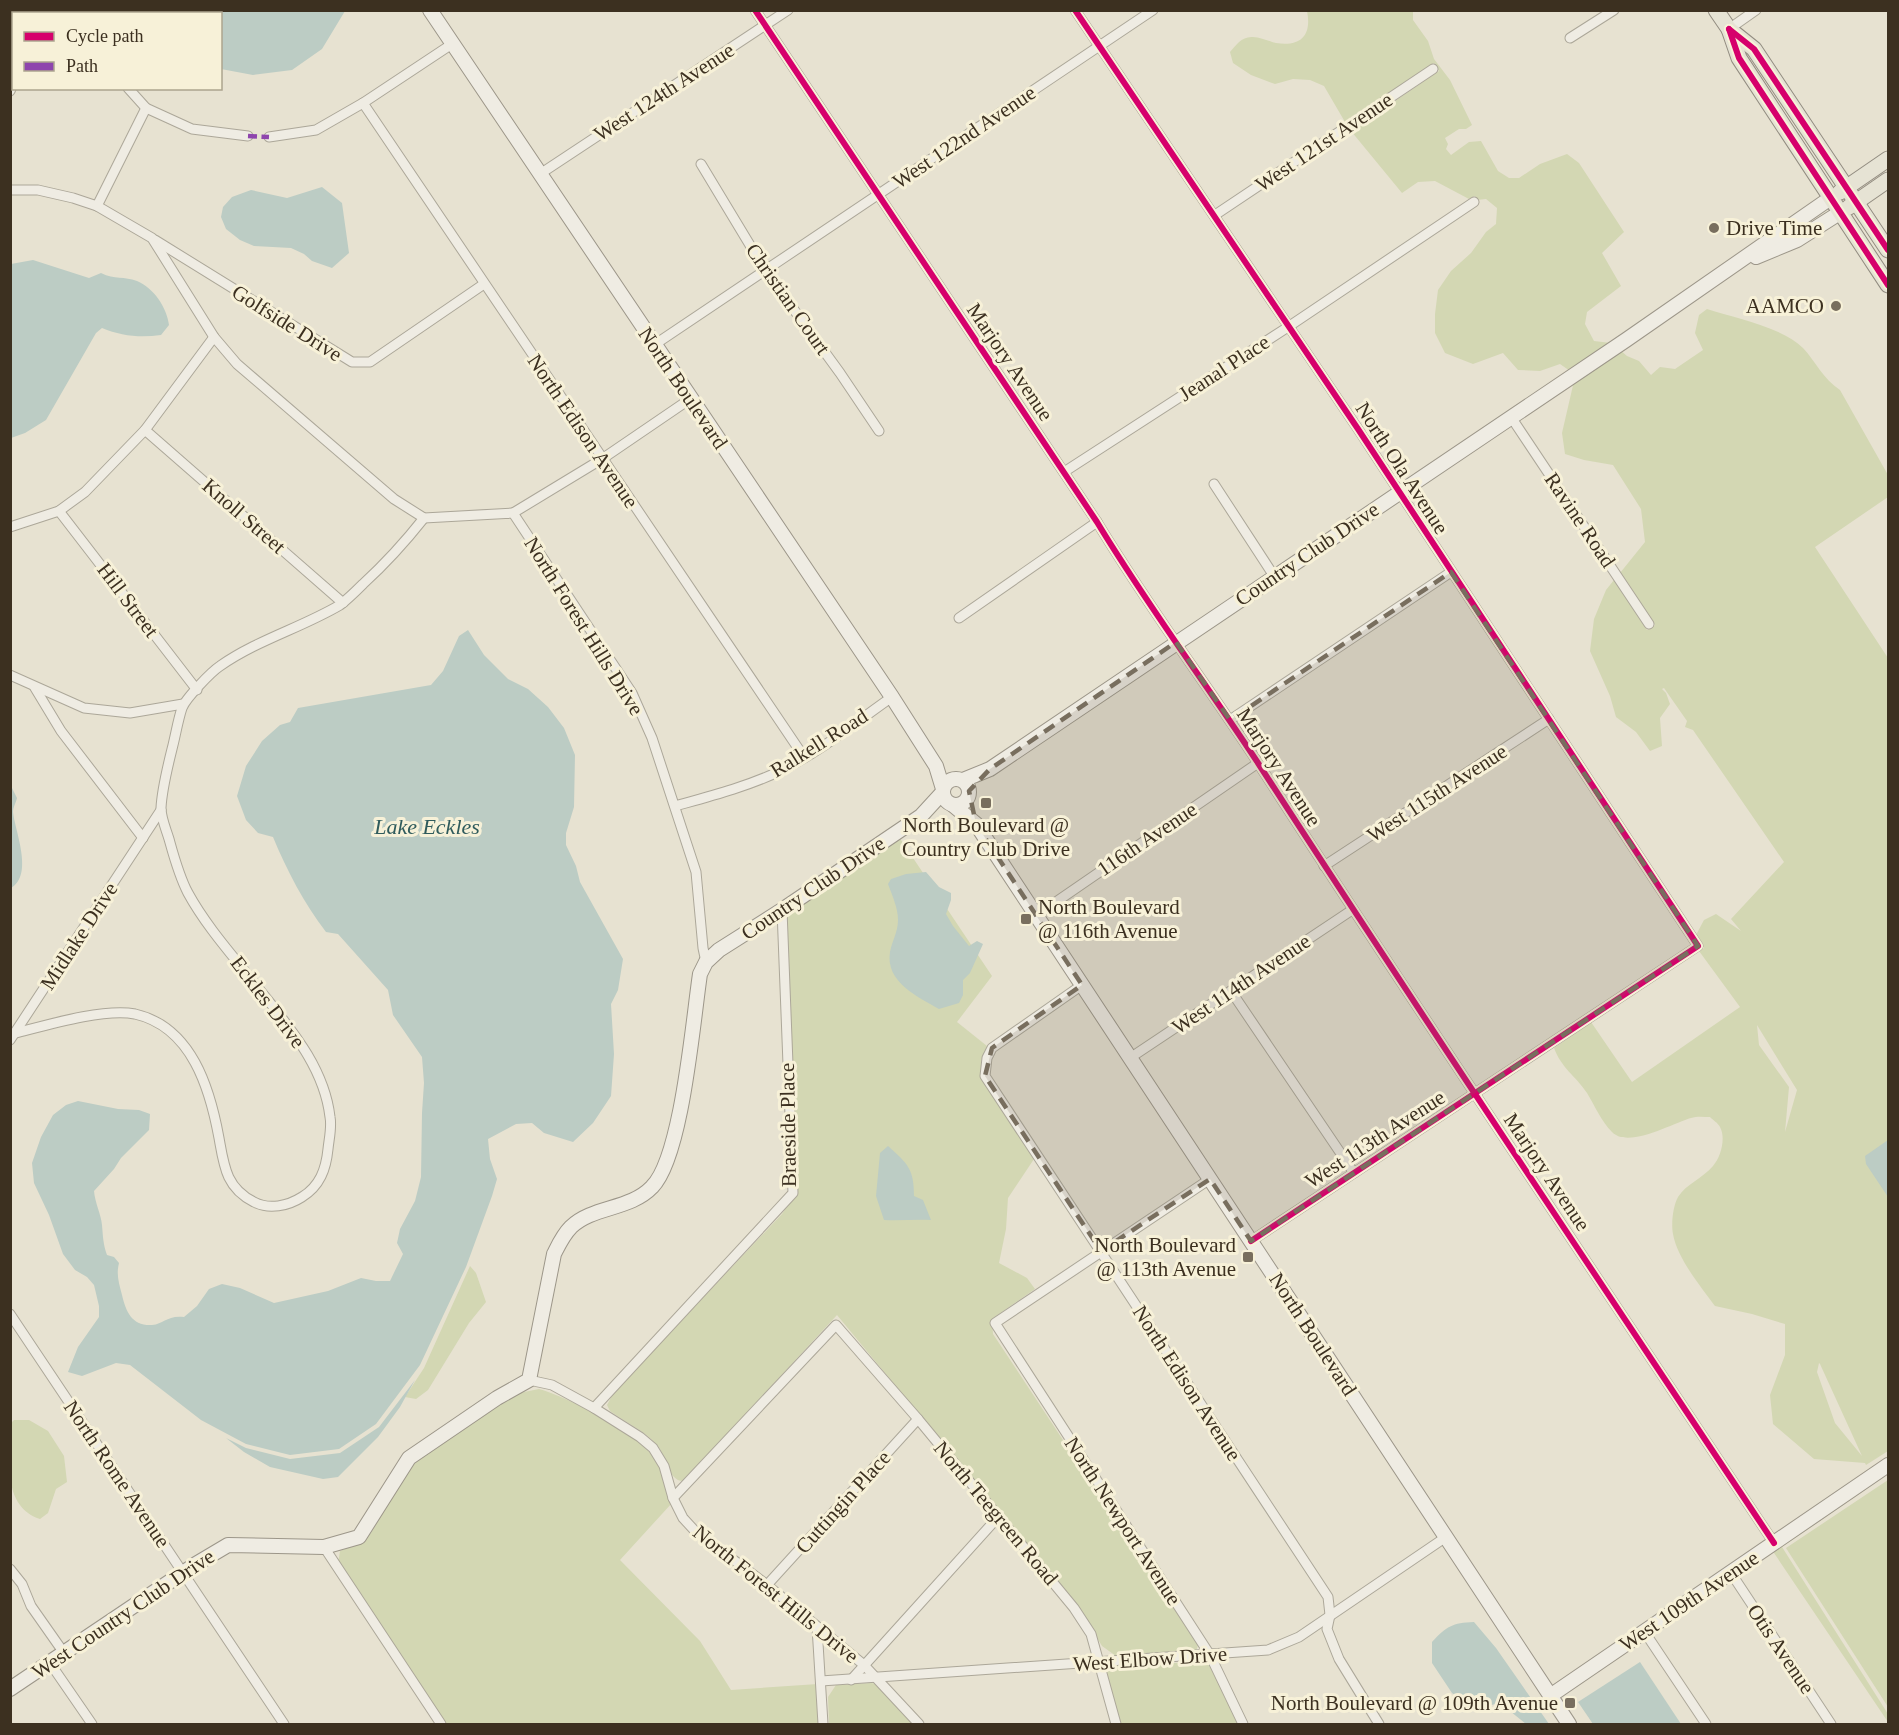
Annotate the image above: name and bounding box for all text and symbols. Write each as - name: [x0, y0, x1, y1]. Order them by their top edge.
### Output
- legend: [12, 12, 222, 90]
- text: Cycle path: [66, 26, 143, 46]
- street label: West 124th Avenue: [589, 38, 739, 146]
- text: Path: [66, 56, 98, 76]
- street label: West 122nd Avenue: [888, 80, 1040, 194]
- street label: West 121st Avenue: [1251, 87, 1397, 197]
- place label: Drive Time: [1726, 216, 1822, 240]
- marker: Drive Time: [1707, 221, 1721, 235]
- street label: Christian Court: [741, 239, 835, 359]
- street label: Golfside Drive: [227, 280, 347, 366]
- place label: AAMCO: [1746, 294, 1824, 318]
- street label: Marjory Avenue: [962, 299, 1058, 425]
- marker: AAMCO: [1829, 299, 1843, 313]
- street label: North Boulevard: [633, 323, 733, 454]
- street label: Jeanal Place: [1174, 330, 1274, 406]
- street label: North Edison Avenue: [523, 350, 643, 512]
- street label: North Ola Avenue: [1350, 398, 1454, 538]
- street label: Ravine Road: [1540, 468, 1621, 572]
- street label: Knoll Street: [198, 473, 291, 559]
- street label: Country Club Drive: [1231, 497, 1383, 611]
- street label: North Forest Hills Drive: [519, 532, 649, 720]
- street label: Hill Street: [92, 558, 164, 642]
- street label: Ralkell Road: [766, 703, 873, 782]
- street label: Marjory Avenue: [1232, 703, 1326, 831]
- street label: West 115th Avenue: [1363, 739, 1511, 847]
- marker: North Boulevard @ Country Club Drive: [979, 796, 993, 810]
- street label: 116th Avenue: [1093, 797, 1201, 881]
- place label: North Boulevard @ Country Club Drive: [902, 813, 1070, 861]
- water label: Lake Eckles: [373, 814, 480, 839]
- street label: Country Club Drive: [737, 831, 889, 945]
- street label: Midlake Drive: [35, 878, 123, 994]
- place label: North Boulevard @ 116th Avenue: [1038, 895, 1180, 943]
- marker: North Boulevard @ 116th Avenue: [1019, 912, 1033, 926]
- street label: West 114th Avenue: [1167, 929, 1315, 1039]
- street label: Eckles Drive: [226, 951, 310, 1053]
- street label: Braeside Place: [775, 1063, 801, 1187]
- street label: West 113th Avenue: [1301, 1085, 1449, 1193]
- street label: Marjory Avenue: [1499, 1109, 1595, 1235]
- place label: North Boulevard @ 113th Avenue: [1094, 1233, 1236, 1281]
- marker: North Boulevard @ 113th Avenue: [1241, 1250, 1255, 1264]
- street label: North Boulevard: [1264, 1268, 1362, 1400]
- street label: North Edison Avenue: [1128, 1301, 1246, 1465]
- street label: North Rome Avenue: [59, 1396, 175, 1552]
- street label: North Newport Avenue: [1060, 1432, 1186, 1610]
- street label: North Teegreen Road: [929, 1436, 1063, 1590]
- street label: Cuttingin Place: [791, 1446, 895, 1558]
- street label: North Forest Hills Drive: [688, 1520, 864, 1668]
- street label: West Country Club Drive: [27, 1544, 219, 1684]
- street label: West 109th Avenue: [1615, 1546, 1763, 1656]
- street label: Otis Avenue: [1742, 1600, 1820, 1698]
- street label: West Elbow Drive: [1072, 1642, 1228, 1676]
- place label: North Boulevard @ 109th Avenue: [1271, 1691, 1558, 1715]
- marker: North Boulevard @ 109th Avenue: [1563, 1696, 1577, 1710]

